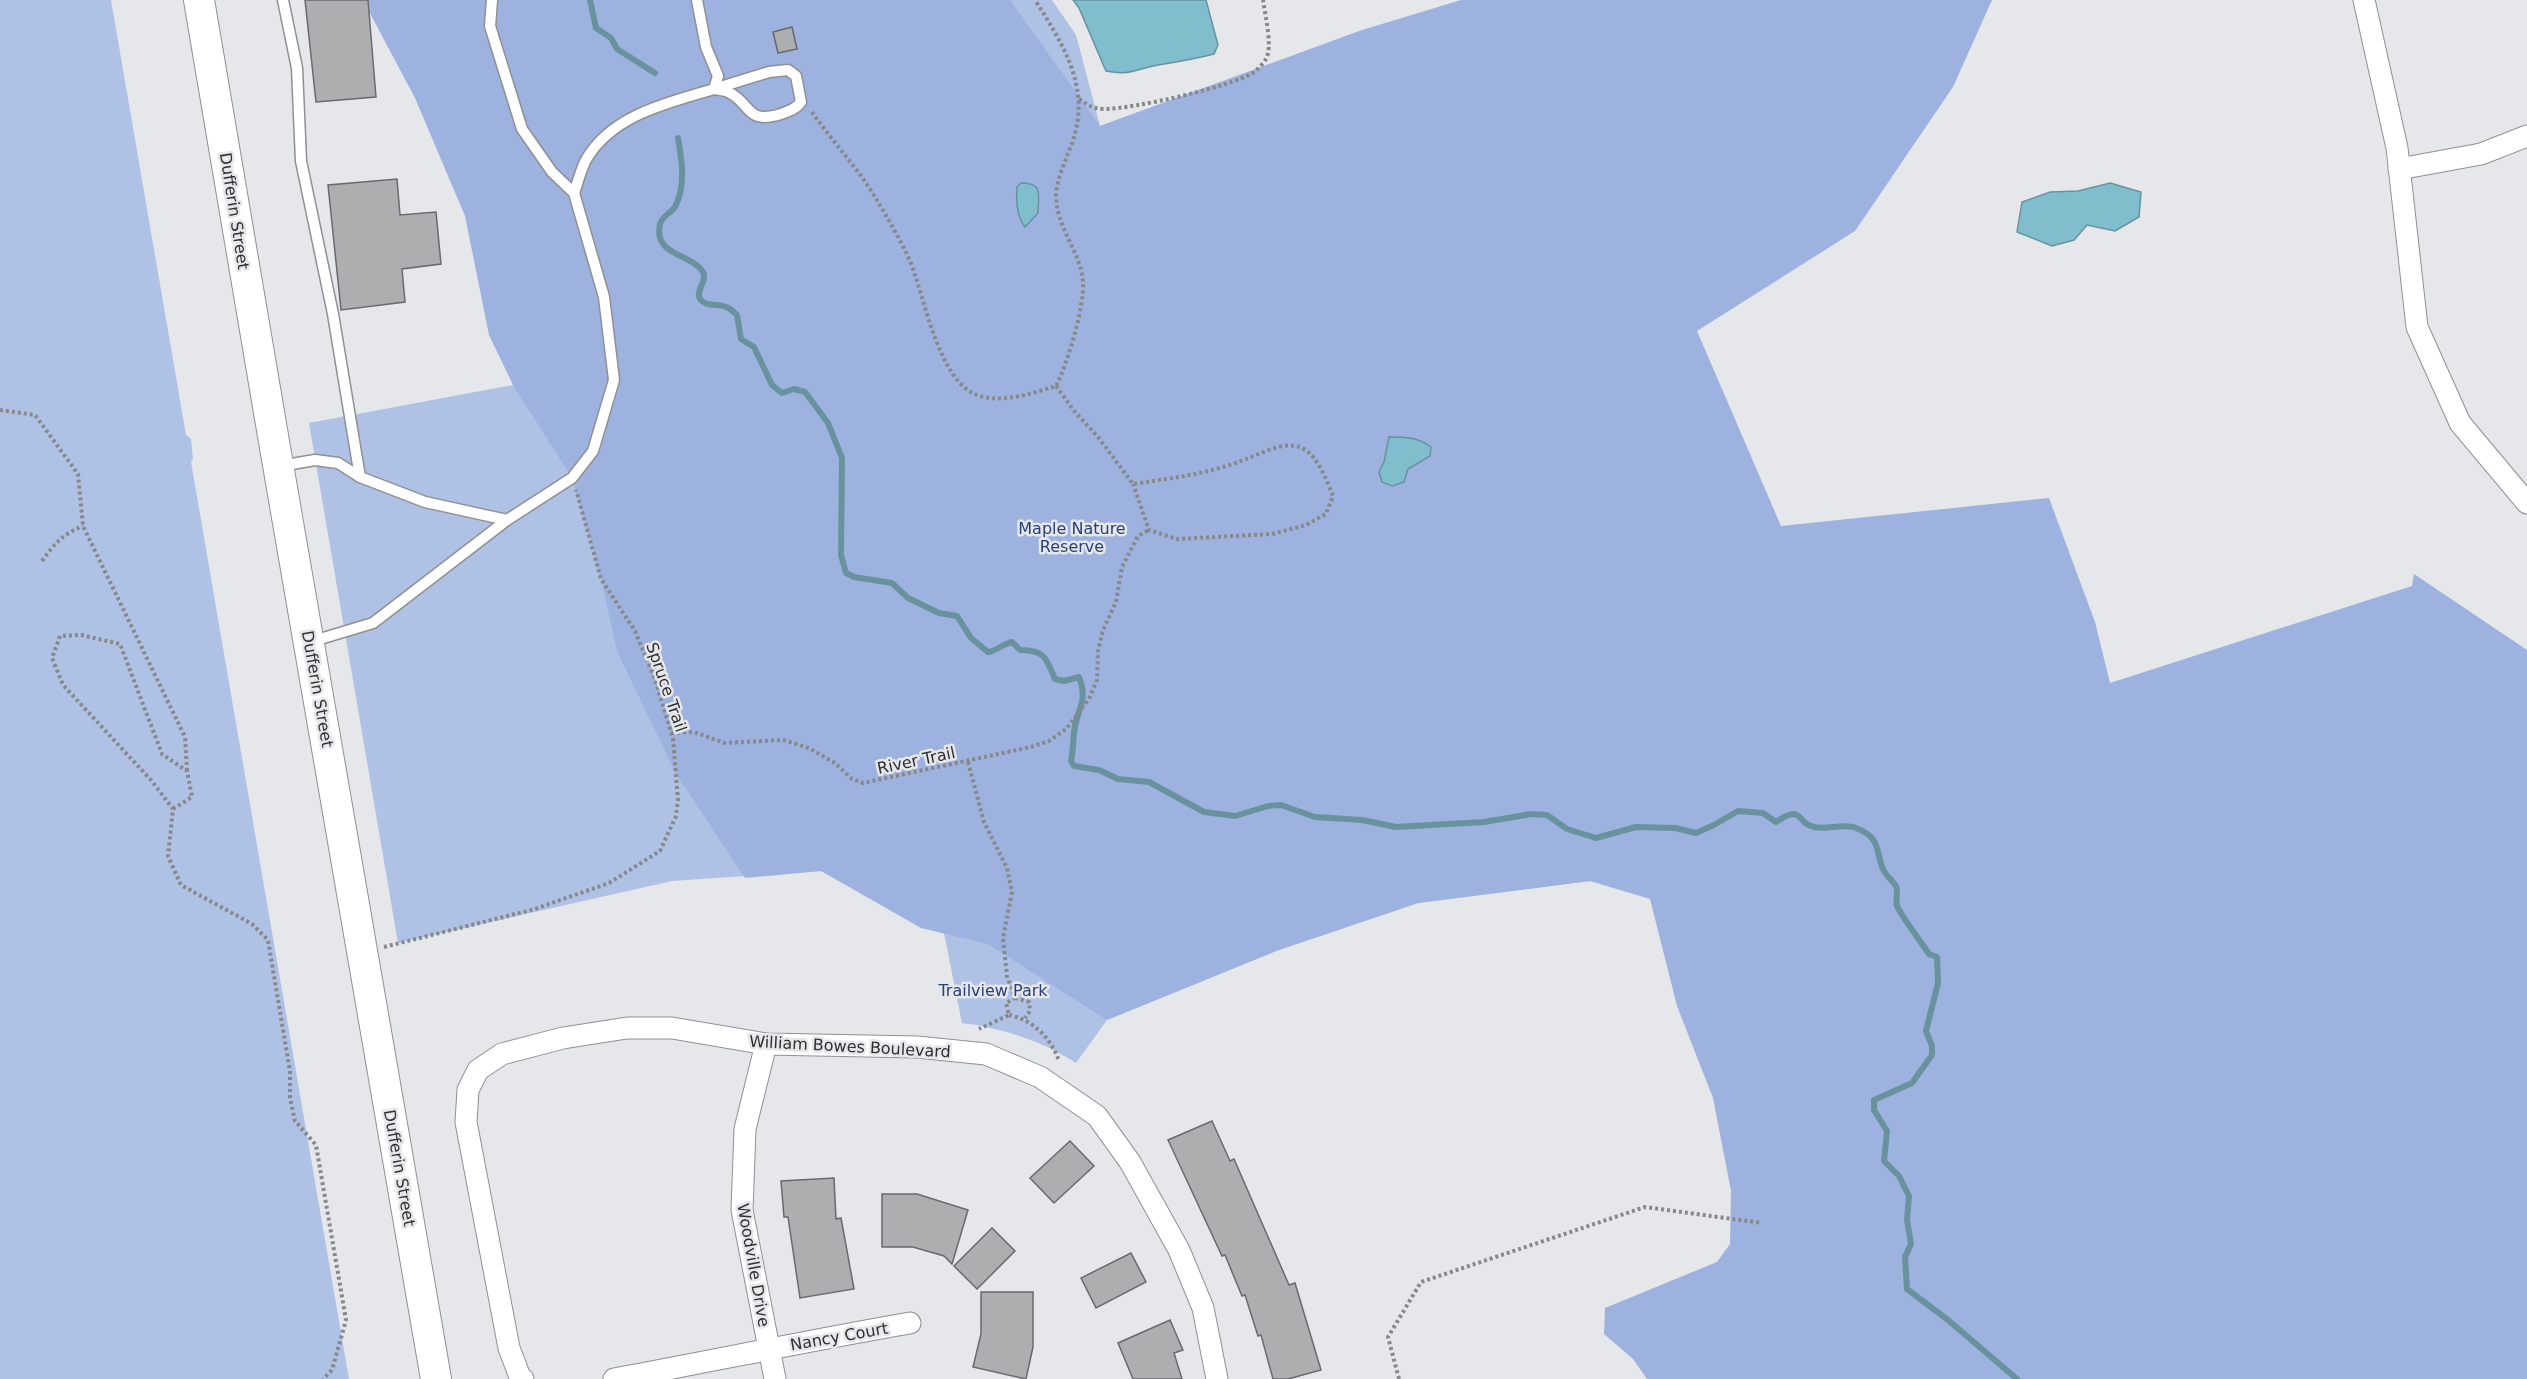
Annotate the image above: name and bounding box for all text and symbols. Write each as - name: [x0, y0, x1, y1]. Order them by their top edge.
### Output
- street label: Dufferin Street: [216, 151, 253, 271]
- park label: Maple Nature Reserve: [1018, 519, 1126, 556]
- street label: Dufferin Street: [298, 629, 337, 749]
- street label: Spruce Trail: [642, 640, 691, 734]
- street label: River Trail: [875, 743, 957, 778]
- park label: Trailview Park: [937, 981, 1048, 1000]
- street label: William Bowes Boulevard: [749, 1032, 951, 1061]
- street label: Dufferin Street: [380, 1108, 419, 1228]
- street label: Woodville Drive: [733, 1202, 774, 1328]
- street label: Nancy Court: [789, 1319, 890, 1354]

